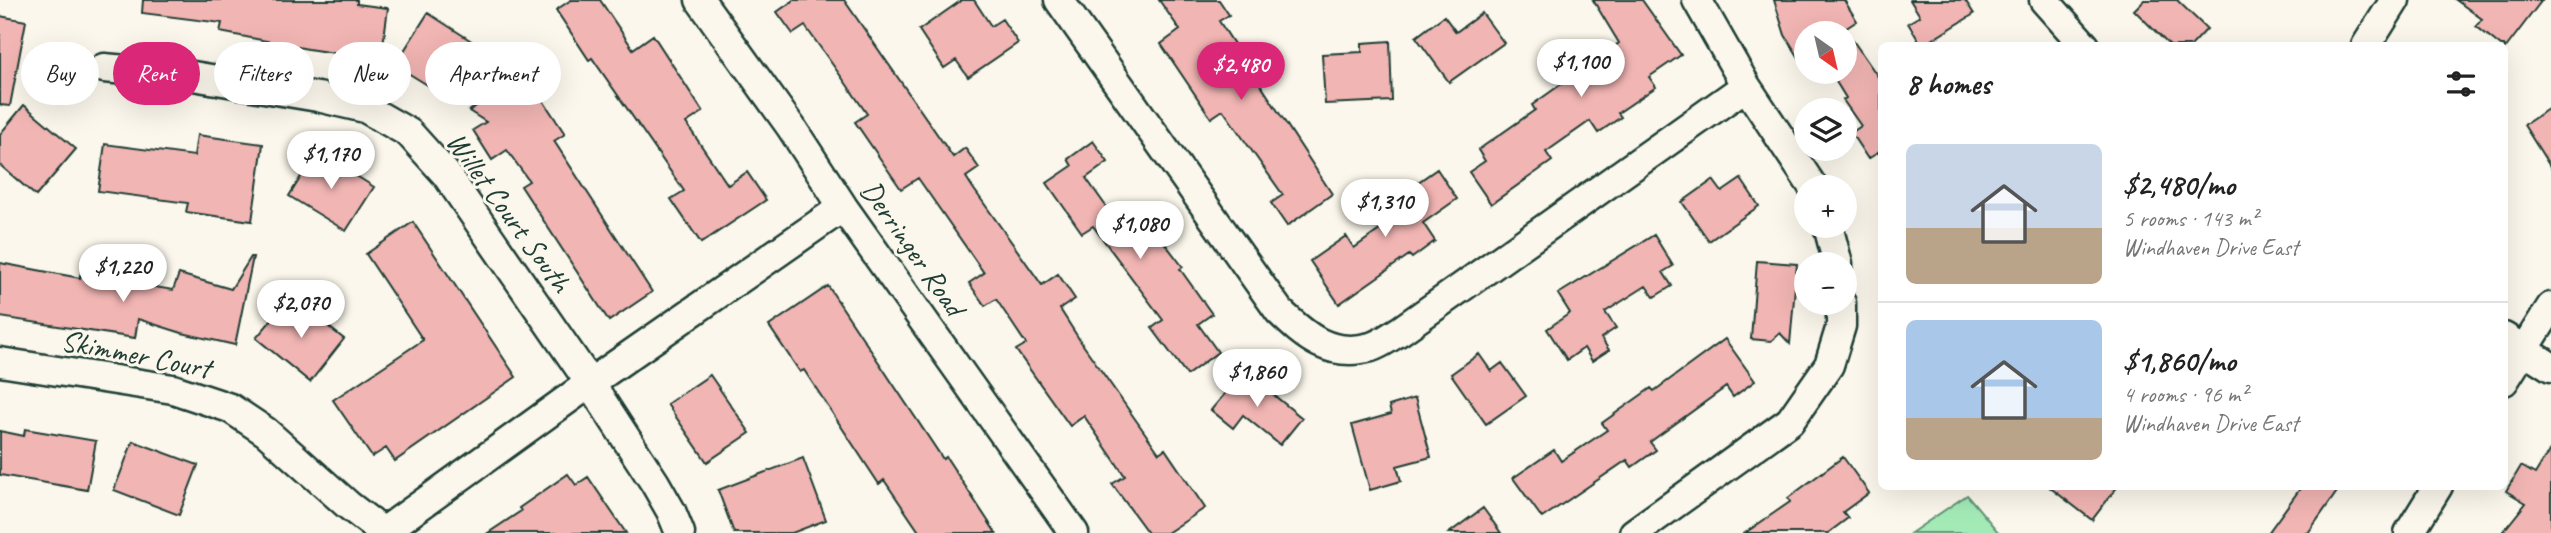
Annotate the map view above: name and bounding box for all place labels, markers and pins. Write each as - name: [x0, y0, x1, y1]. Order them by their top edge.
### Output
- pin: $1,100: [1524, 40, 1638, 99]
- pin: $2,480: [1184, 42, 1298, 102]
- pin: $1,170: [274, 132, 388, 191]
- pin: $1,310: [1328, 180, 1442, 239]
- pin: $1,080: [1083, 202, 1197, 261]
- pin: $1,220: [66, 244, 180, 304]
- pin: $2,070: [244, 280, 358, 340]
- pin: $1,860: [1200, 350, 1314, 409]

